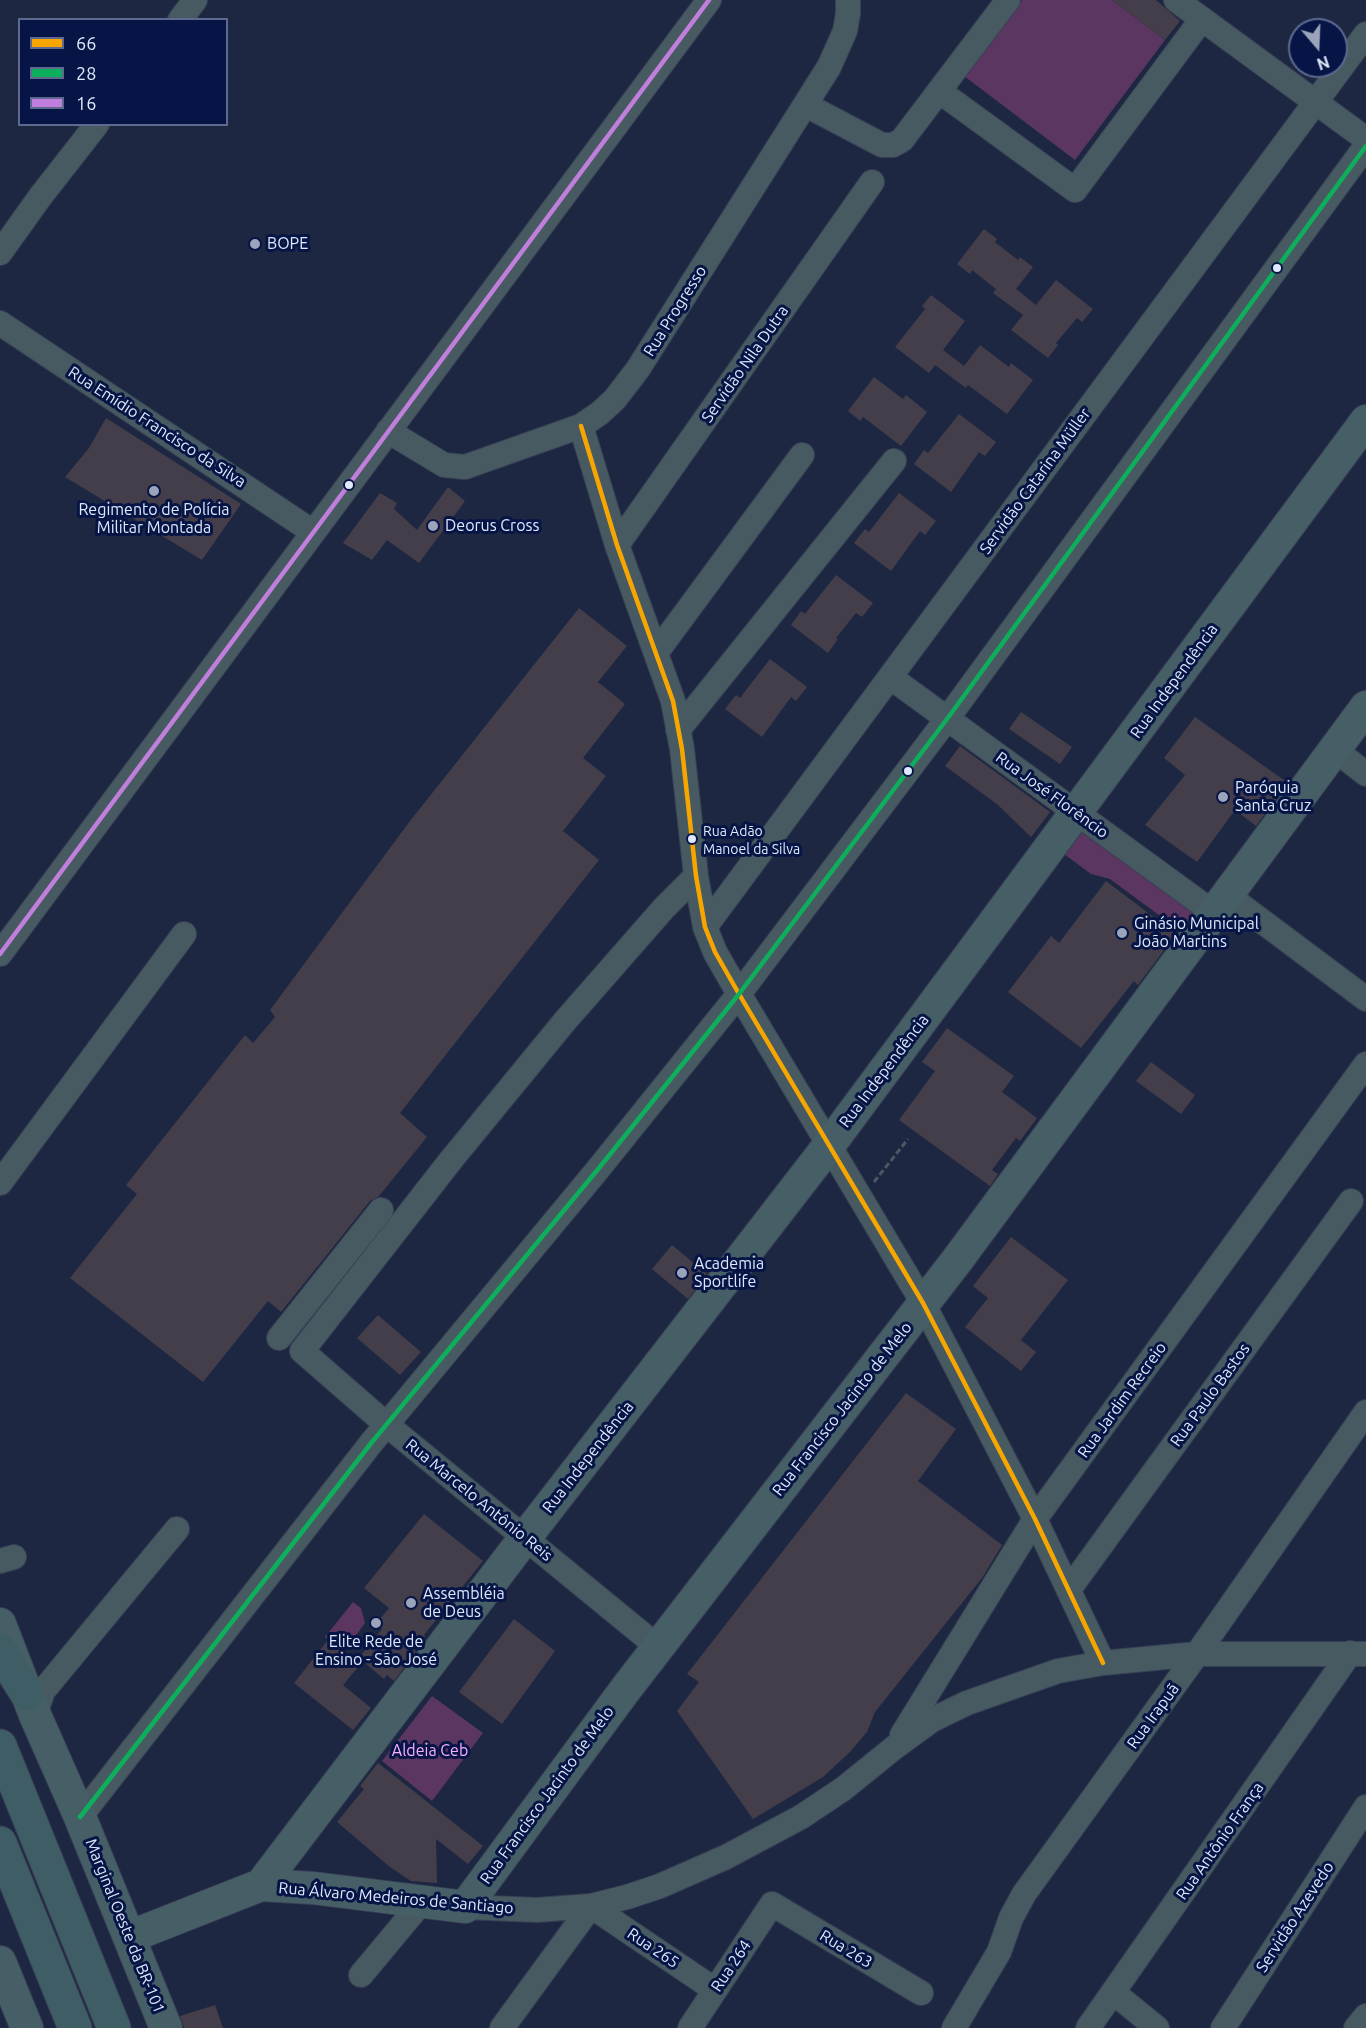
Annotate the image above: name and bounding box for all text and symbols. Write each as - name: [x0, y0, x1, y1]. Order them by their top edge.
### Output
- legend: [18, 18, 228, 126]
- north arrow: [1288, 18, 1348, 78]
- text: 66: [76, 33, 96, 53]
- text: N: [1315, 53, 1332, 74]
- text: 28: [76, 63, 96, 83]
- text: 16: [76, 93, 96, 113]
- place label: BOPE: [267, 234, 308, 254]
- marker: BOPE: [248, 237, 262, 251]
- street label: Rua Progresso: [639, 262, 711, 360]
- unlabelled marker: [1271, 262, 1283, 274]
- street label: Servidão Nila Dutra: [697, 302, 793, 426]
- street label: Rua Emídio Francisco da Silva: [65, 362, 249, 492]
- street label: Servidão Catarina Müller: [976, 404, 1094, 558]
- unlabelled marker: [343, 479, 355, 491]
- marker: Regimento de Polícia Militar Montada: [147, 484, 161, 498]
- place label: Regimento de Polícia Militar Montada: [78, 500, 230, 538]
- place label: Deorus Cross: [445, 516, 539, 536]
- marker: Deorus Cross: [426, 519, 440, 533]
- street label: Rua Independência: [1126, 620, 1222, 742]
- street label: Rua José Florêncio: [992, 748, 1112, 842]
- unlabelled marker: [902, 765, 914, 777]
- place label: Paróquia Santa Cruz: [1235, 778, 1311, 816]
- marker: Paróquia Santa Cruz: [1216, 790, 1230, 804]
- place label: Rua Adão Manoel da Silva: [703, 823, 800, 856]
- marker: Rua Adão Manoel da Silva: [686, 833, 698, 845]
- place label: Ginásio Municipal João Martins: [1134, 914, 1259, 952]
- marker: Ginásio Municipal João Martins: [1115, 926, 1129, 940]
- street label: Rua Independência: [835, 1011, 933, 1131]
- place label: Academia Sportlife: [694, 1254, 764, 1292]
- marker: Academia Sportlife: [675, 1266, 689, 1280]
- street label: Rua Francisco Jacinto de Melo: [768, 1318, 916, 1500]
- street label: Rua Jardim Recreio: [1074, 1338, 1170, 1462]
- street label: Rua Paulo Bastos: [1166, 1340, 1254, 1450]
- street label: Rua Independência: [538, 1397, 638, 1517]
- street label: Rua Marcelo Antônio Reis: [402, 1435, 556, 1565]
- place label: Assembléia de Deus: [423, 1584, 505, 1622]
- marker: Assembléia de Deus: [404, 1596, 418, 1610]
- marker: Elite Rede de Ensino - São José: [369, 1616, 383, 1630]
- place label: Elite Rede de Ensino - São José: [315, 1632, 437, 1670]
- street label: Rua Irapuã: [1123, 1680, 1183, 1752]
- street label: Rua Francisco Jacinto de Melo: [476, 1702, 618, 1888]
- park label: Aldeia Ceb: [392, 1741, 468, 1761]
- street label: Rua Antônio França: [1172, 1778, 1268, 1904]
- street label: Marginal Oeste da BR-101: [81, 1836, 169, 2016]
- street label: Servidão Azevedo: [1252, 1858, 1338, 1976]
- street label: Rua Álvaro Medeiros de Santiago: [278, 1878, 514, 1918]
- street label: Rua 265: [624, 1924, 682, 1972]
- street label: Rua 263: [816, 1926, 876, 1972]
- street label: Rua 264: [707, 1937, 755, 1995]

